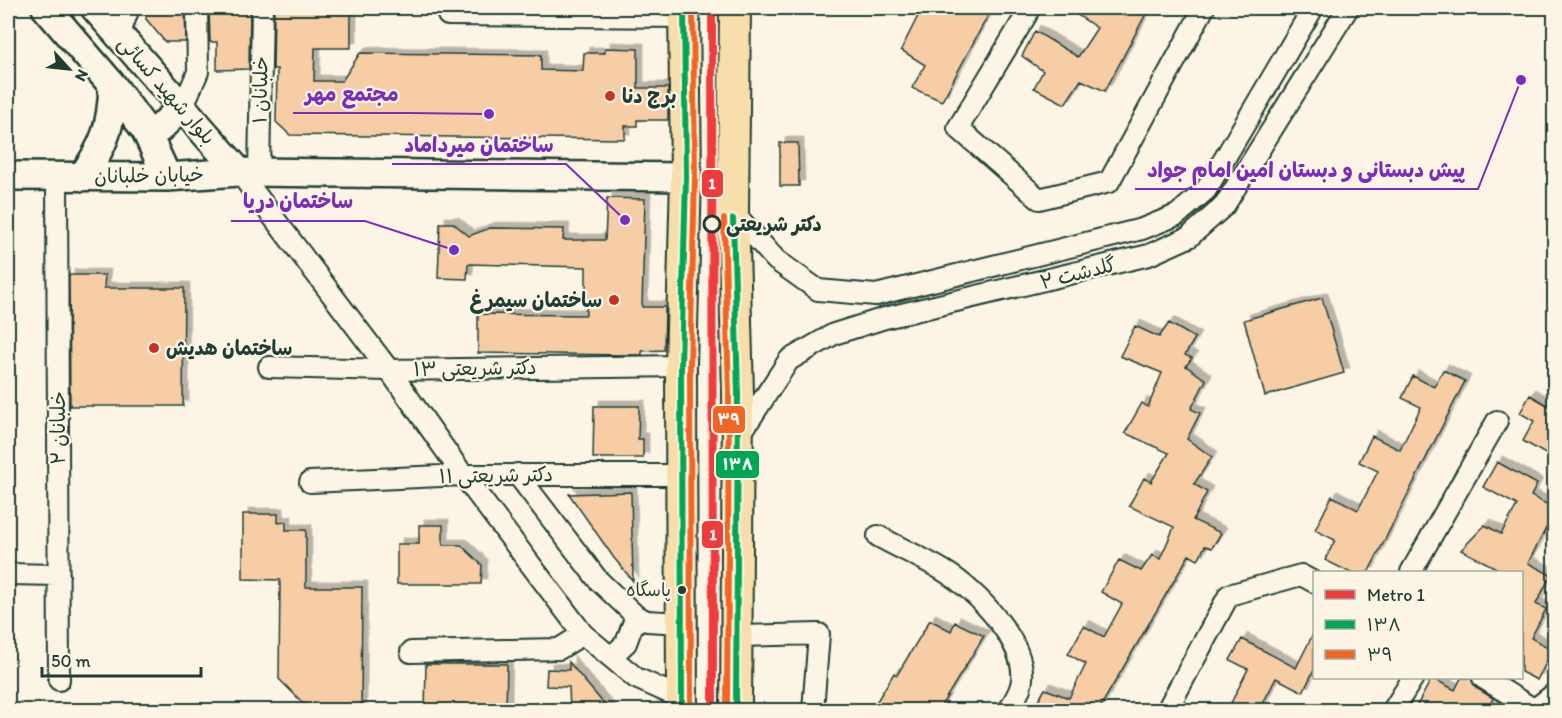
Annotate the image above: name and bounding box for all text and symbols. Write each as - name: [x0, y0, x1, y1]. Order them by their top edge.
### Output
- street label: بلوار شهید کسائی: [112, 31, 221, 150]
- north arrow: [39, 39, 99, 99]
- street label: ۱ خلبانان: [247, 56, 273, 124]
- text: N: [71, 66, 93, 85]
- callout: مجتمع مهر: [293, 74, 410, 113]
- text: مجتمع مهر: [303, 81, 399, 109]
- place label: برج دنا: [622, 84, 676, 109]
- marker: برج دنا: [603, 89, 617, 103]
- callout: ساختمان میرداماد: [392, 125, 566, 164]
- text: ساختمان میرداماد: [404, 132, 554, 158]
- callout: پیش دبستانی و دبستان امین امام جواد: [1135, 150, 1478, 189]
- text: پیش دبستانی و دبستان امین امام جواد: [1147, 157, 1465, 186]
- street label: خیابان خلبانان: [94, 162, 204, 188]
- line badge: 1: [701, 169, 724, 198]
- text: 1: [708, 174, 716, 193]
- callout: ساختمان دریا: [231, 182, 365, 221]
- text: ساختمان دریا: [243, 188, 353, 214]
- place label: دکتر شریعتی: [726, 212, 822, 237]
- marker: دکتر شریعتی: [703, 215, 721, 233]
- street label: گلدشت ۲: [1037, 252, 1119, 294]
- place label: ساختمان سیمرغ: [470, 288, 602, 314]
- marker: ساختمان سیمرغ: [607, 293, 621, 307]
- place label: ساختمان هدیش: [166, 336, 292, 360]
- marker: ساختمان هدیش: [147, 341, 161, 355]
- street label: ۱۳ دکتر شریعتی: [413, 355, 537, 382]
- street label: ۲ خلبانان: [46, 391, 70, 465]
- line badge: ۳۹: [712, 405, 746, 434]
- text: ۳۹: [717, 410, 741, 429]
- line badge: ۱۳۸: [715, 450, 760, 479]
- text: ۱۳۸: [723, 455, 753, 474]
- street label: ۱۱ دکتر شریعتی: [439, 462, 553, 489]
- line badge: 1: [701, 520, 724, 549]
- text: 1: [709, 525, 717, 544]
- legend: [1313, 571, 1523, 679]
- place label: پاسگاه: [626, 579, 671, 602]
- marker: پاسگاه: [676, 584, 688, 596]
- text: Metro 1: [1367, 584, 1425, 606]
- text: ۱۳۸: [1367, 614, 1401, 636]
- scale bar: [42, 640, 201, 678]
- text: ۳۹: [1367, 644, 1393, 666]
- text: 50 m: [51, 650, 91, 672]

